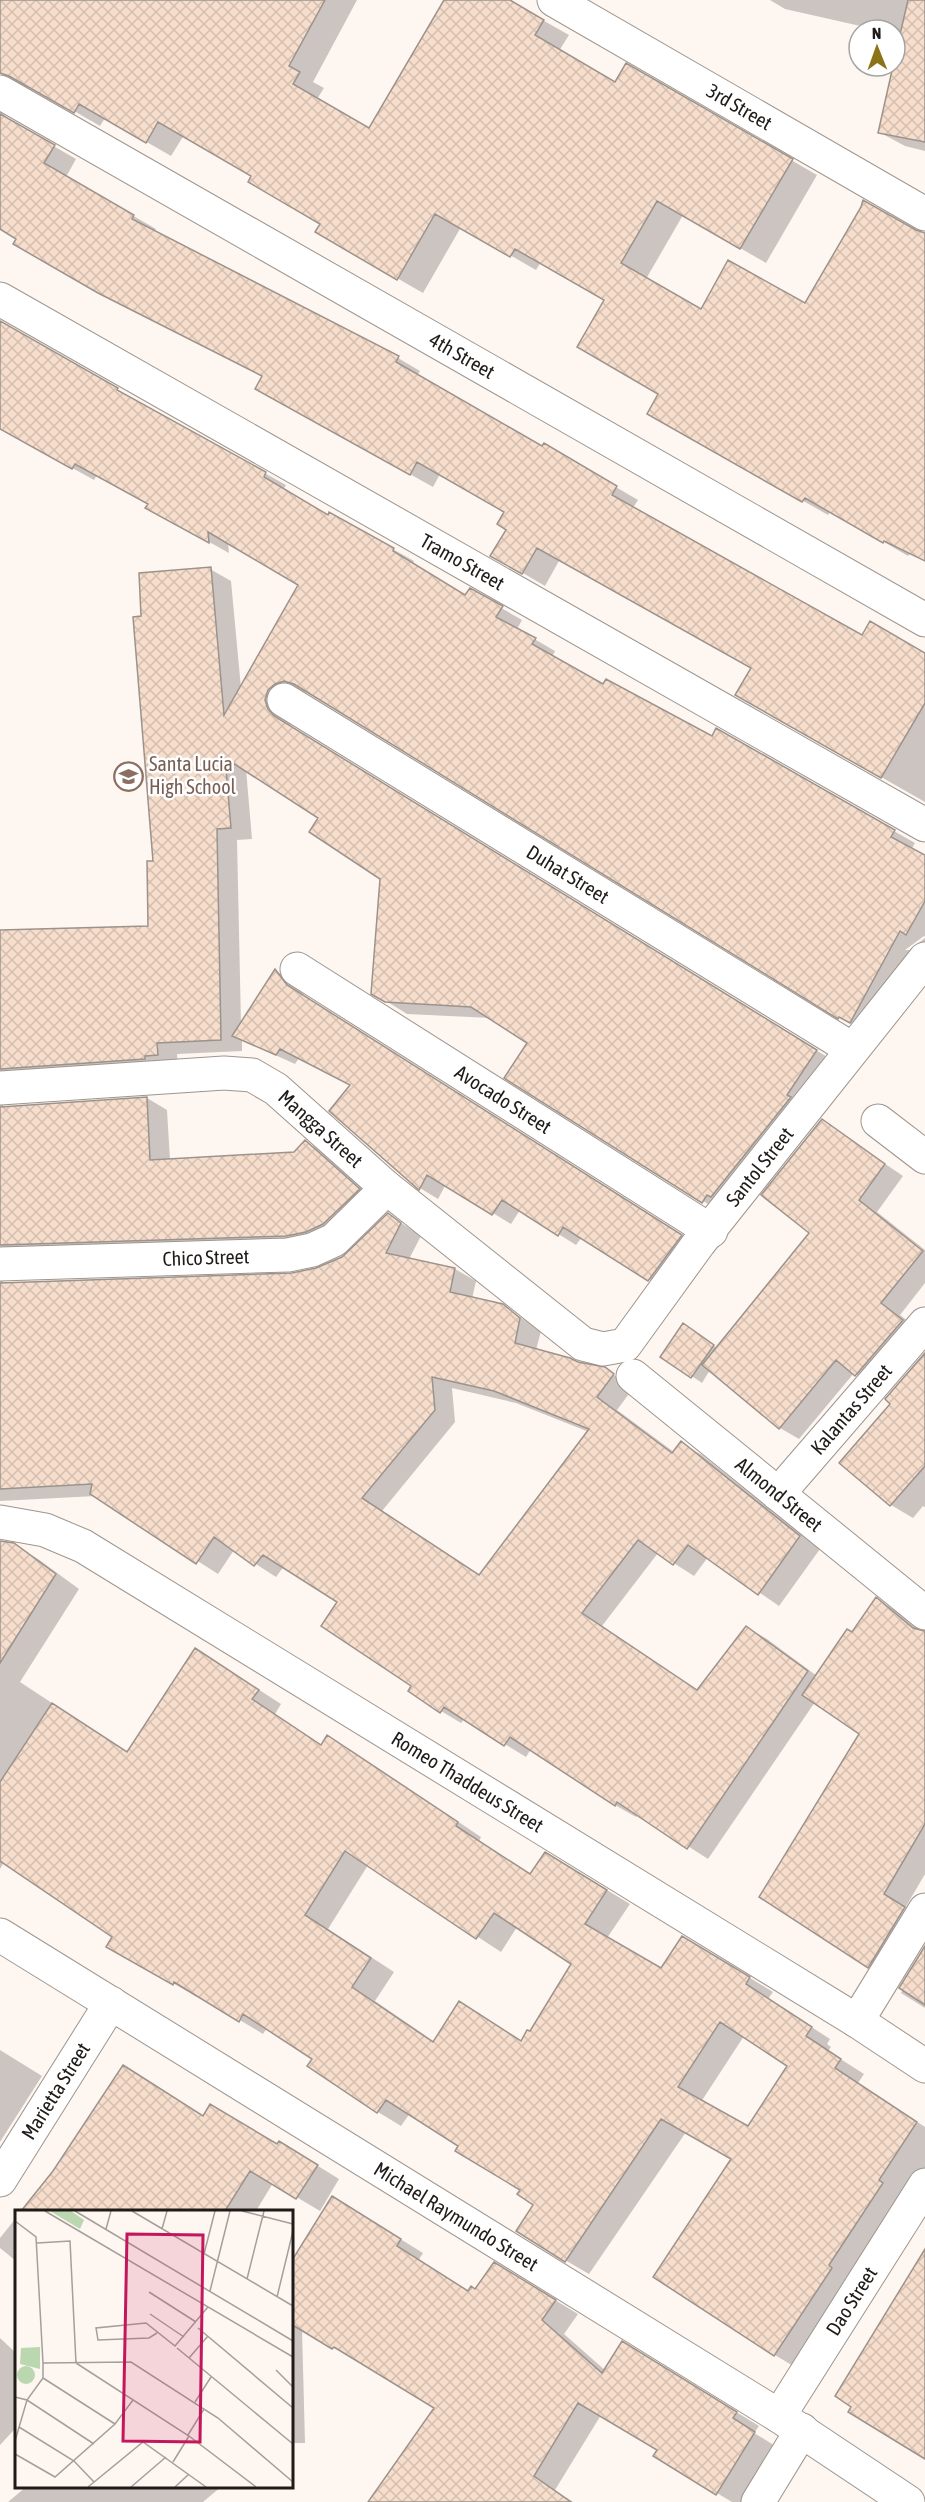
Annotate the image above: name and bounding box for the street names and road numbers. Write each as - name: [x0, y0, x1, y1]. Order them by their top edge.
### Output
- street label: 3rd Street: [703, 79, 777, 134]
- street label: 4th Street: [426, 328, 499, 383]
- street label: Tramo Street: [417, 529, 509, 595]
- street label: Duhat Street: [523, 840, 614, 908]
- street label: Avocado Street: [451, 1060, 556, 1138]
- street label: Mangga Street: [274, 1085, 368, 1172]
- street label: Santol Street: [721, 1122, 798, 1211]
- street label: Chico Street: [162, 1244, 250, 1270]
- street label: Kalantas Street: [806, 1359, 896, 1459]
- street label: Almond Street: [731, 1452, 827, 1536]
- street label: Romeo Thaddeus Street: [388, 1726, 548, 1837]
- street label: Marietta Street: [16, 2038, 94, 2143]
- street label: Michael Raymundo Street: [370, 2157, 543, 2276]
- street label: Dao Street: [821, 2262, 882, 2339]

